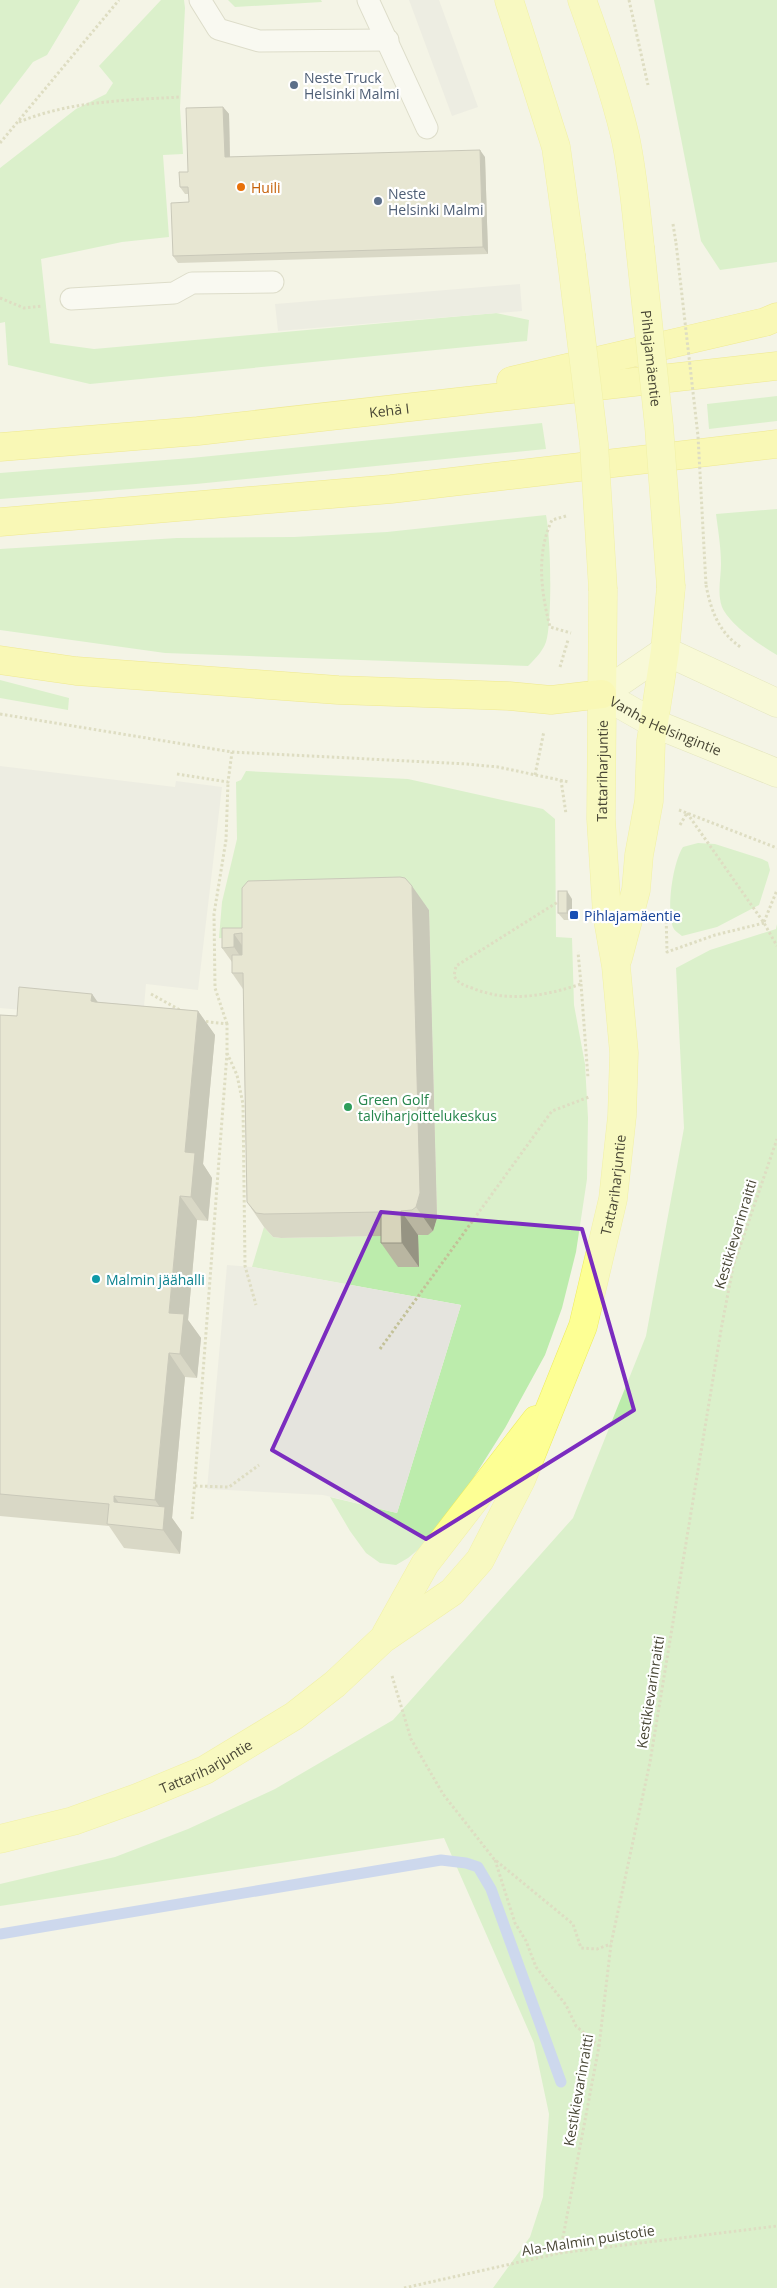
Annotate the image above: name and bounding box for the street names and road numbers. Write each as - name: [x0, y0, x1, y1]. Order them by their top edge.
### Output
- street label: Pihlajamäentie: [637, 309, 666, 408]
- street label: Kehä I: [368, 398, 410, 421]
- street label: Vanha Helsingintie: [606, 691, 725, 759]
- street label: Tattariharjuntie: [591, 720, 611, 822]
- street label: Tattariharjuntie: [595, 1133, 629, 1237]
- street label: Kestikievarinraitti: [709, 1177, 761, 1291]
- street label: Kestikievarinraitti: [632, 1634, 668, 1750]
- street label: Tattariharjuntie: [156, 1734, 256, 1797]
- street label: Kestikievarinraitti: [559, 2032, 597, 2148]
- street label: Ala-Malmin puistotie: [520, 2220, 656, 2260]

